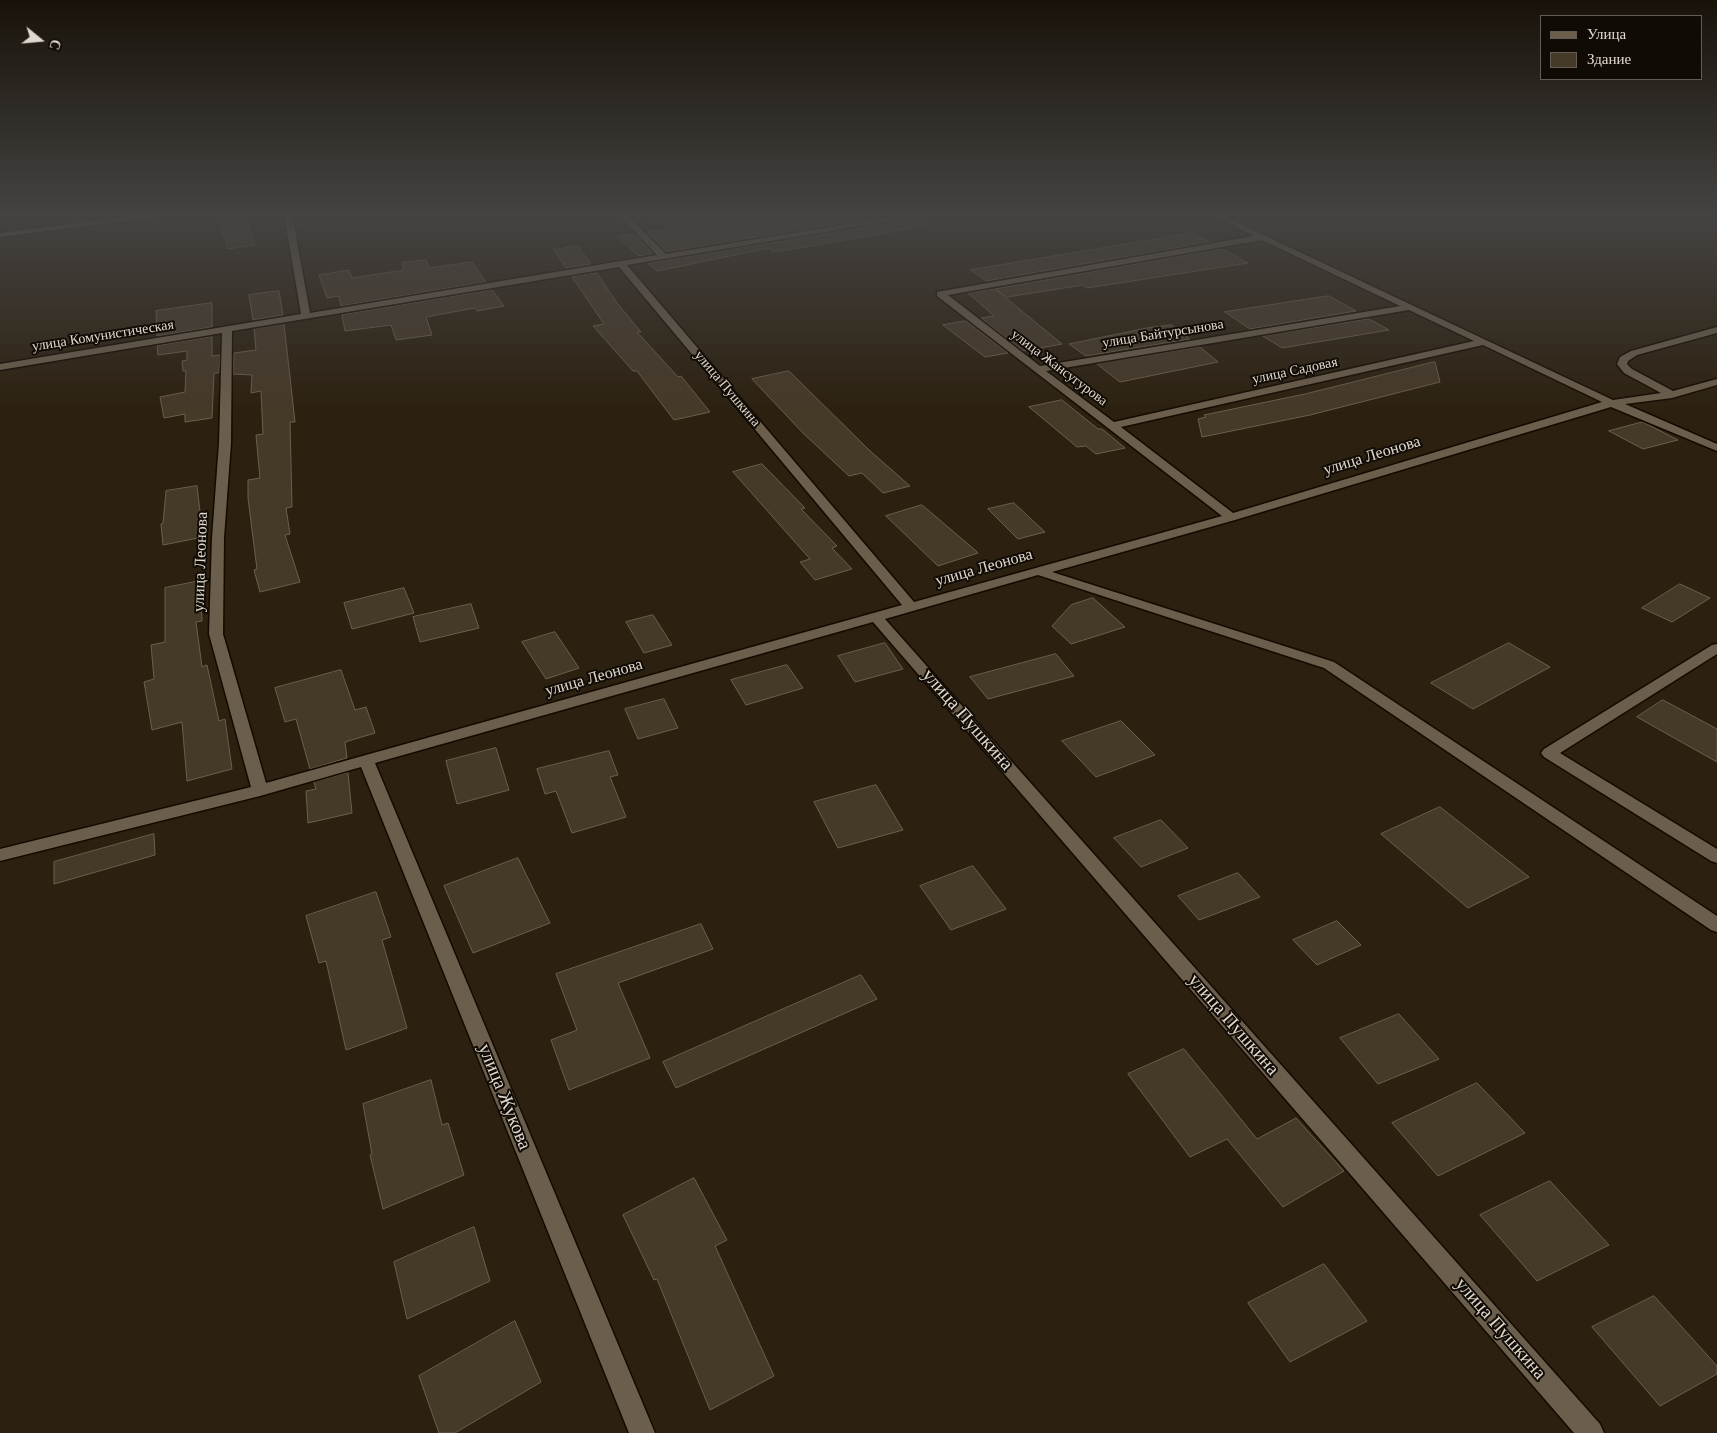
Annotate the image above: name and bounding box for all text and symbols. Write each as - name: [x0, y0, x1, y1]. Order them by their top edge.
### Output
- north arrow: [15, 15, 65, 65]
- legend: [1540, 15, 1702, 80]
- text: Улица: [1587, 26, 1626, 42]
- text: С: [46, 37, 63, 52]
- text: Здание: [1587, 51, 1631, 67]
- street label: улица Байтурсынова: [1101, 316, 1225, 352]
- street label: улица Комунистическая: [31, 317, 175, 355]
- street label: улица Жансугурова: [1007, 326, 1111, 410]
- street label: улица Пушкина: [690, 348, 764, 430]
- street label: улица Садовая: [1251, 354, 1339, 388]
- street label: улица Леонова: [1321, 432, 1423, 480]
- street label: улица Леонова: [190, 512, 212, 612]
- street label: улица Леонова: [933, 545, 1035, 591]
- street label: улица Леонова: [543, 655, 645, 701]
- street label: улица Пушкина: [917, 664, 1017, 776]
- street label: улица Пушкина: [1183, 969, 1283, 1081]
- street label: улица Жукова: [472, 1041, 536, 1153]
- street label: улица Пушкина: [1450, 1273, 1550, 1385]

